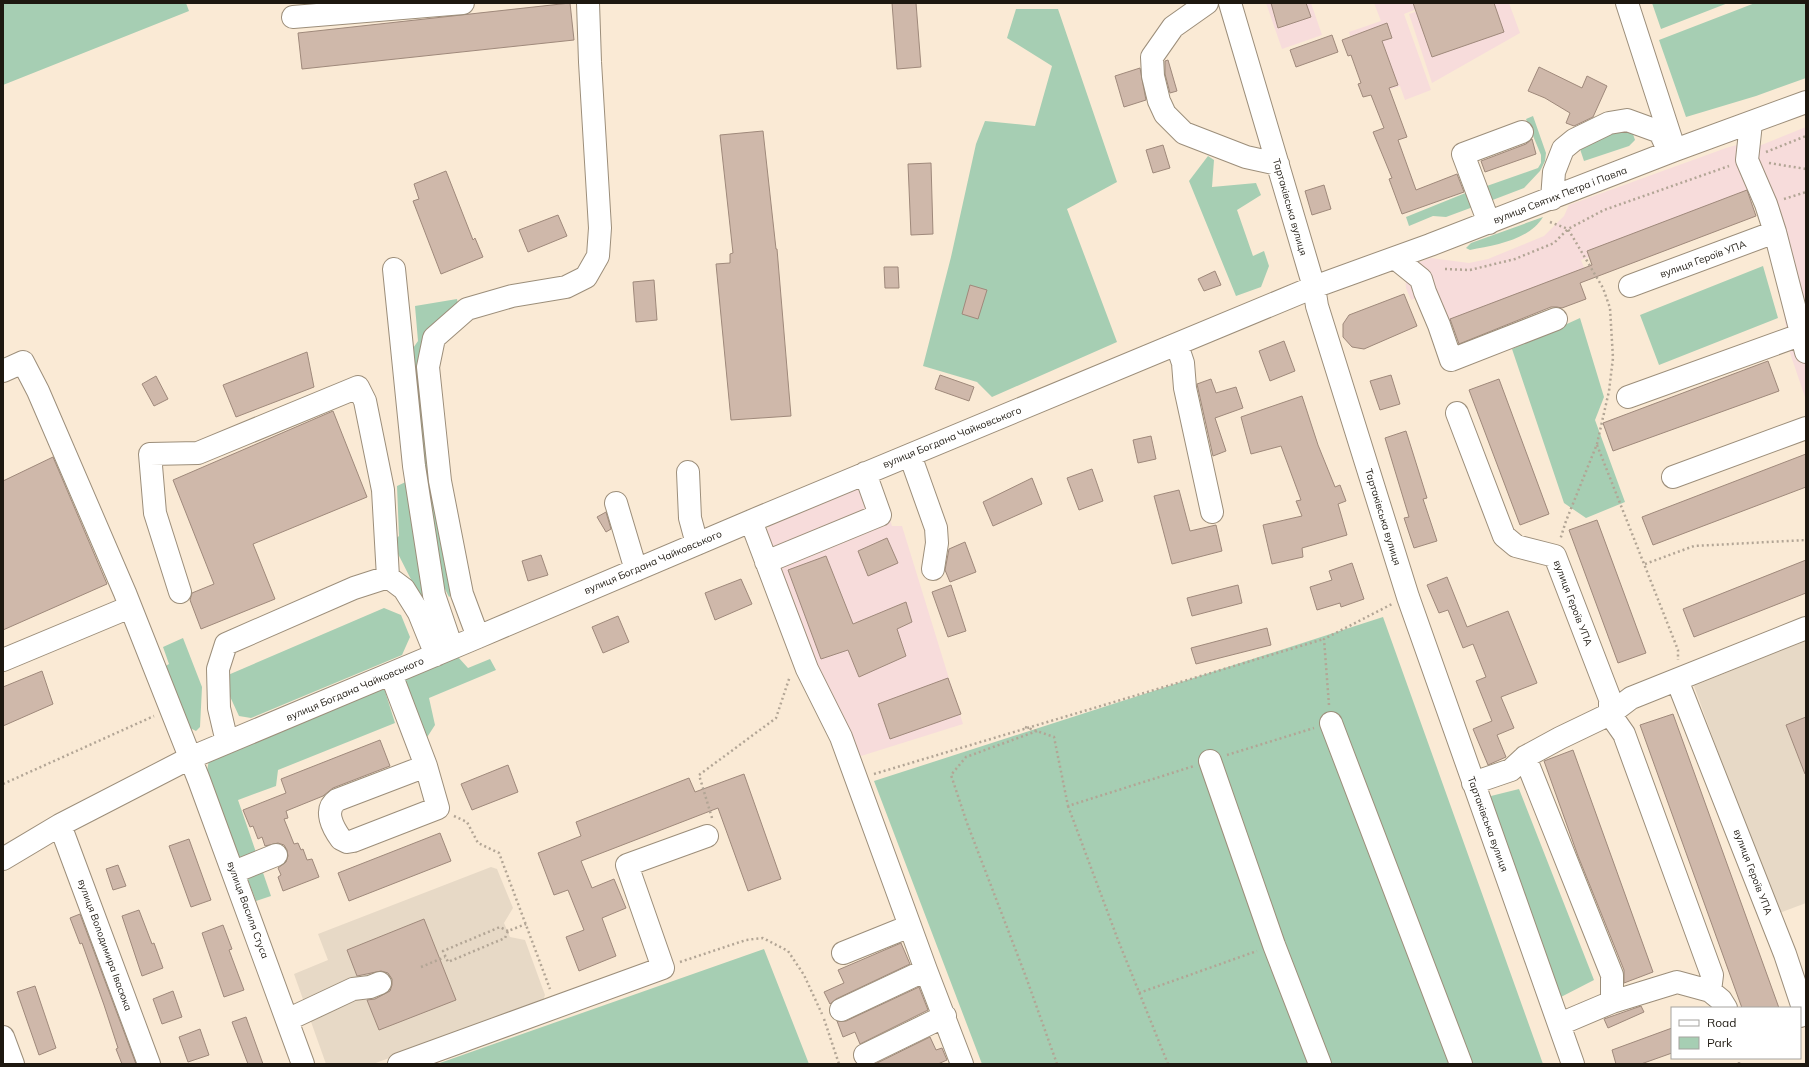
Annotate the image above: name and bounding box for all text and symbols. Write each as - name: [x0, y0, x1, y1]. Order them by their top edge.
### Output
- street label: Тартаківська вулиця: [1270, 157, 1310, 257]
- street label: вулиця Святих Петра і Павла: [1491, 163, 1629, 227]
- street label: вулиця Героїв УПА: [1658, 237, 1749, 281]
- street label: вулиця Богдана Чайковського: [881, 403, 1023, 471]
- street label: Тартаківська вулиця: [1362, 467, 1404, 567]
- street label: вулиця Богдана Чайковського: [582, 527, 724, 597]
- street label: вулиця Героїв УПА: [1551, 558, 1596, 648]
- street label: вулиця Богдана Чайковського: [284, 654, 426, 724]
- street label: Тартаківська вулиця: [1465, 775, 1511, 873]
- street label: вулиця Героїв УПА: [1731, 827, 1776, 917]
- street label: вулиця Василя Стуса: [224, 860, 272, 960]
- street label: вулиця Володимира Івасюка: [75, 877, 135, 1013]
- legend: [1671, 1007, 1801, 1059]
- text: Road: [1707, 1015, 1736, 1030]
- text: Park: [1707, 1035, 1733, 1050]

